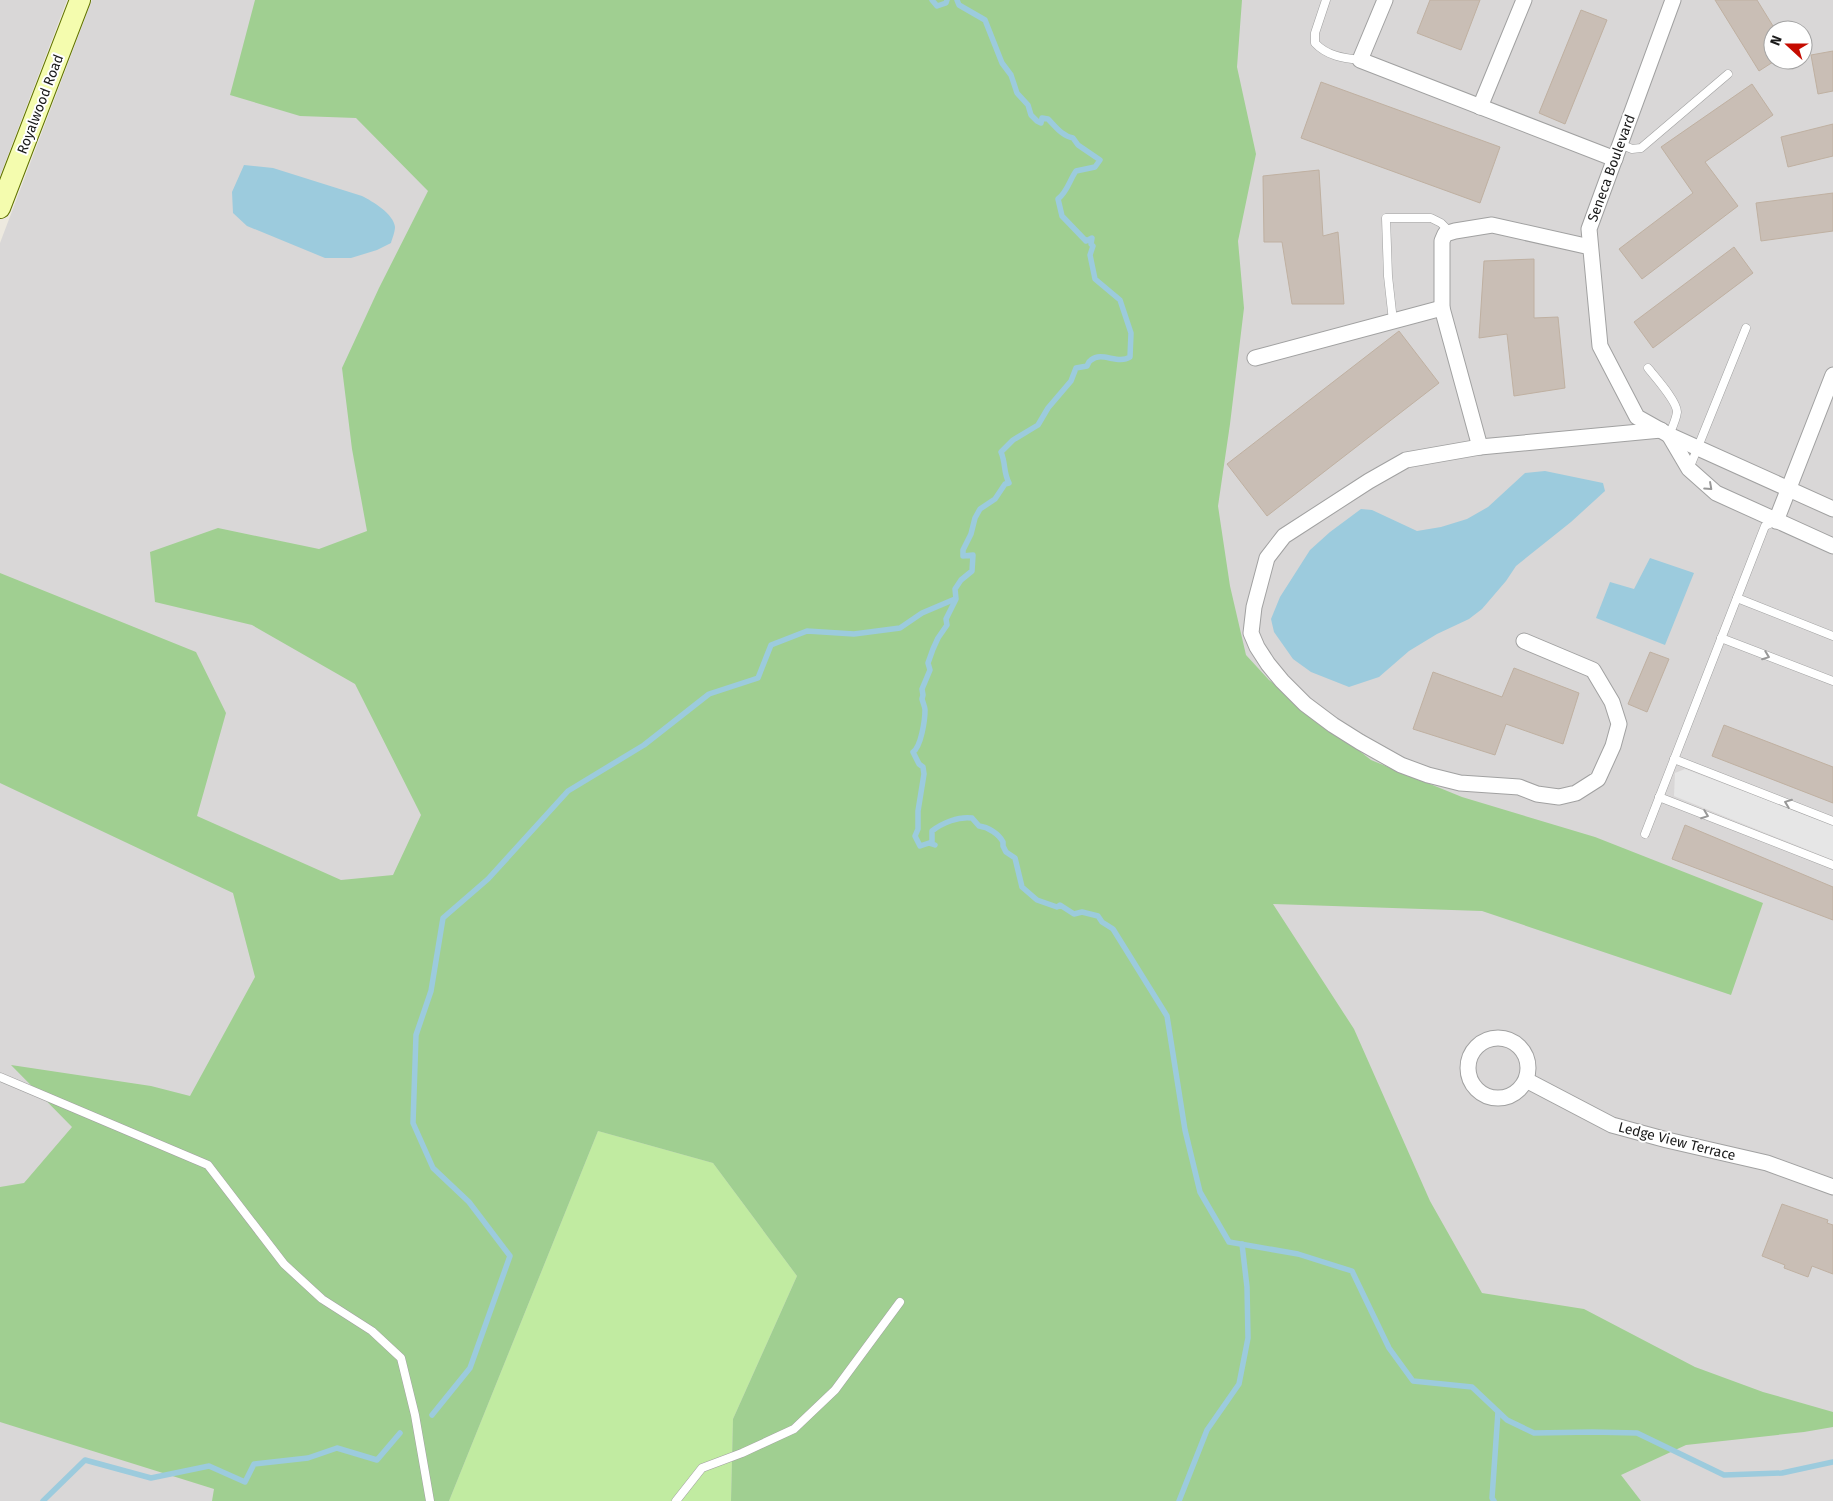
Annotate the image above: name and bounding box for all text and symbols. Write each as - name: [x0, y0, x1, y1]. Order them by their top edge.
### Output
- north arrow: [1763, 20, 1813, 70]
- text: N: [1767, 33, 1786, 48]
- street label: Royalwood Road: [14, 52, 67, 156]
- street label: Seneca Boulevard: [1584, 112, 1639, 224]
- one-way arrow: [1704, 481, 1713, 490]
- one-way arrow: [1762, 650, 1770, 660]
- one-way arrow: [1784, 799, 1792, 809]
- one-way arrow: [1700, 809, 1708, 819]
- street label: Ledge View Terrace: [1616, 1119, 1737, 1164]

